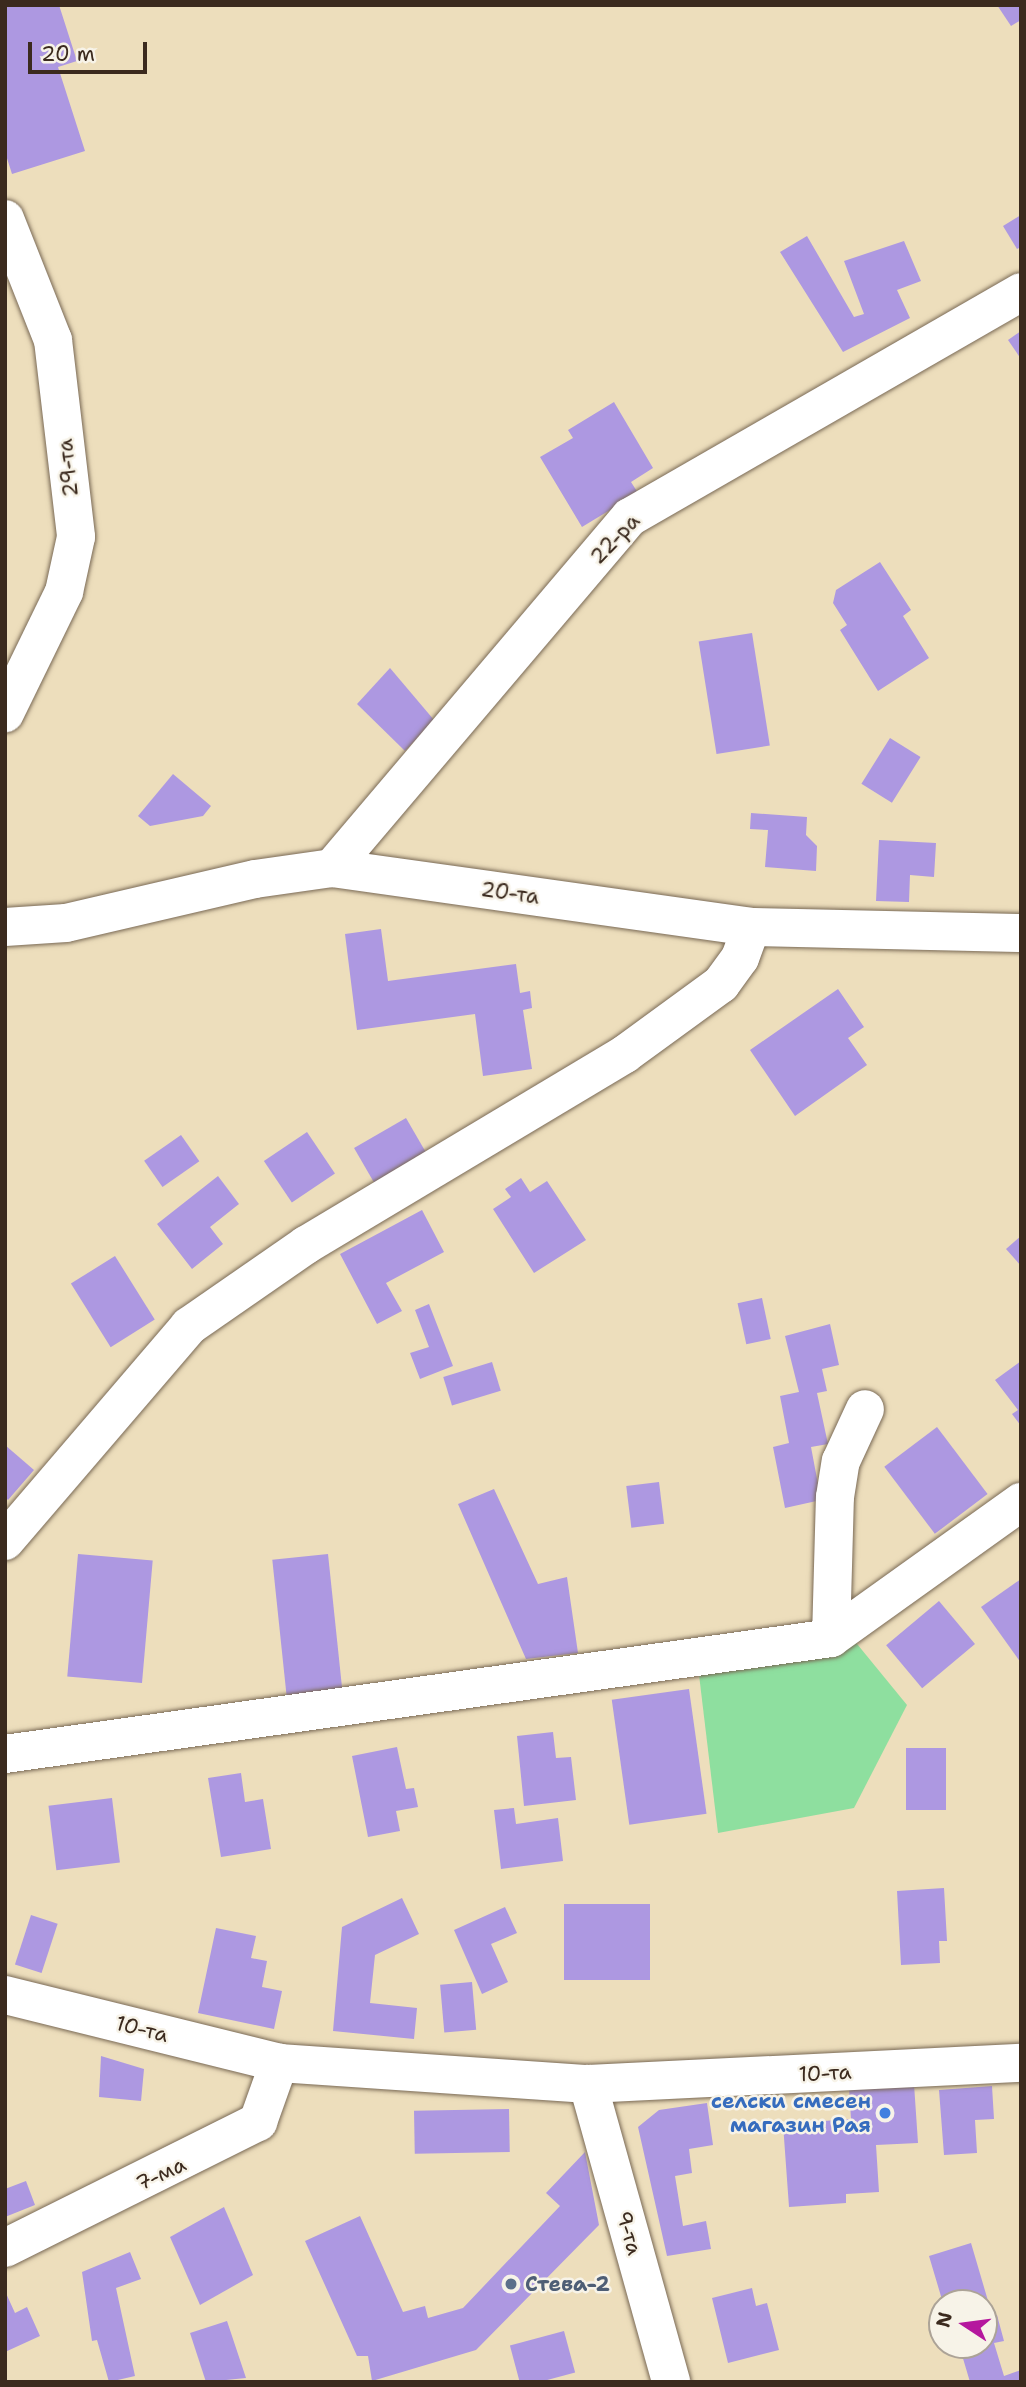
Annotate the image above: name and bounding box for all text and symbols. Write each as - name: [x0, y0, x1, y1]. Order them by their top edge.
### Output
- scale bar: [32, 28, 150, 72]
- text: 20 m: [41, 40, 95, 68]
- street label: 29-та: [52, 438, 84, 498]
- street label: 22-ра: [585, 508, 645, 570]
- street label: 20-та: [479, 876, 541, 910]
- street label: 10-та: [113, 2010, 171, 2048]
- street label: 10-та: [798, 2059, 852, 2087]
- place label: селски смесен магазин Рая: [711, 2088, 871, 2138]
- marker: селски смесен магазин Рая: [877, 2105, 893, 2121]
- street label: 7-ма: [132, 2152, 190, 2196]
- street label: 9-та: [611, 2208, 647, 2258]
- place label: Стева-2: [525, 2271, 610, 2297]
- marker: Стева-2: [503, 2276, 519, 2292]
- north arrow: [928, 2289, 998, 2359]
- text: N: [930, 2309, 958, 2330]

